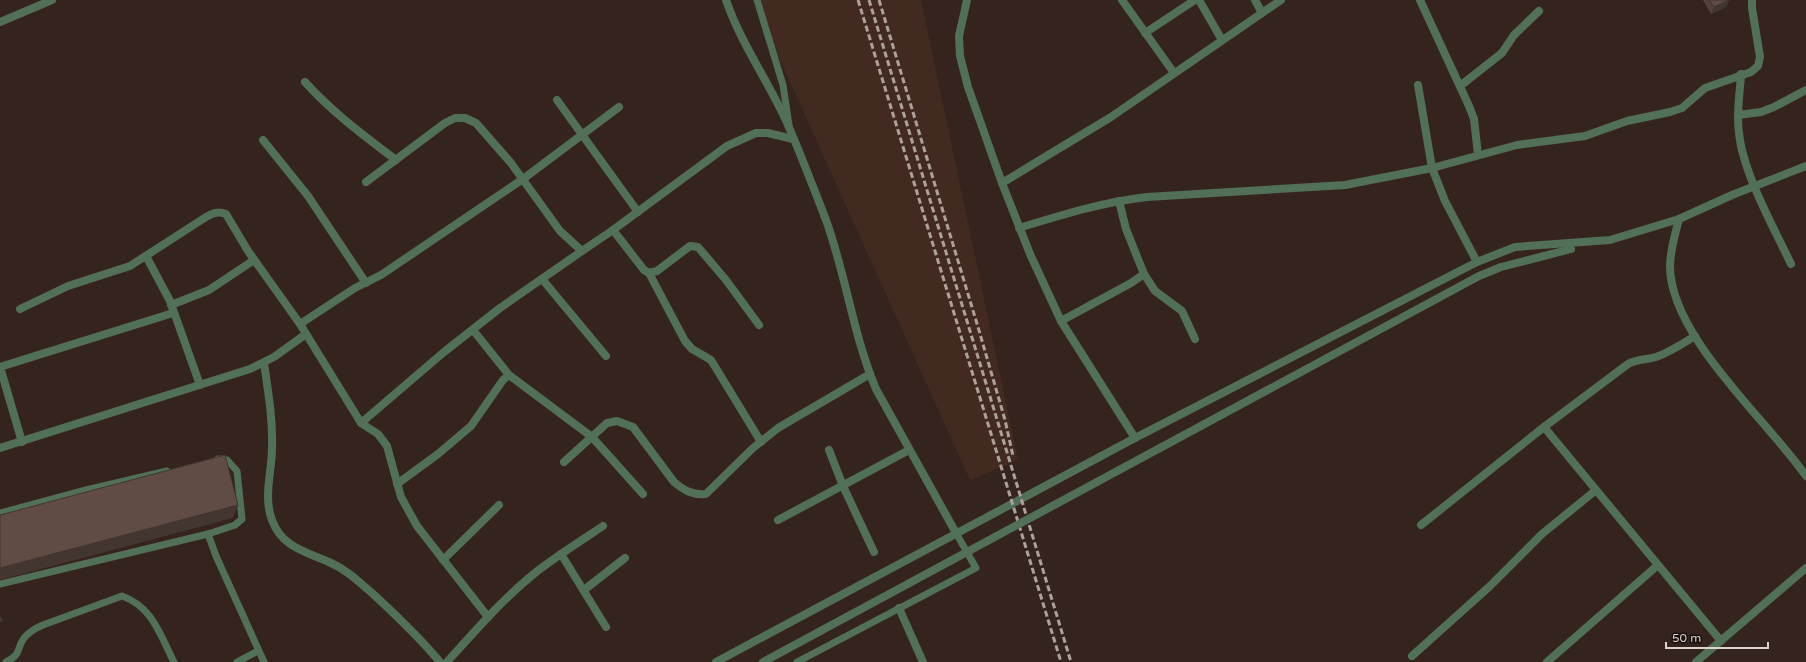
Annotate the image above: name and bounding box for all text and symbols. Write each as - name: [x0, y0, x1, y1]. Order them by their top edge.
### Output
- scale bar: [1666, 624, 1768, 650]
- text: 50 m: [1672, 631, 1701, 645]

